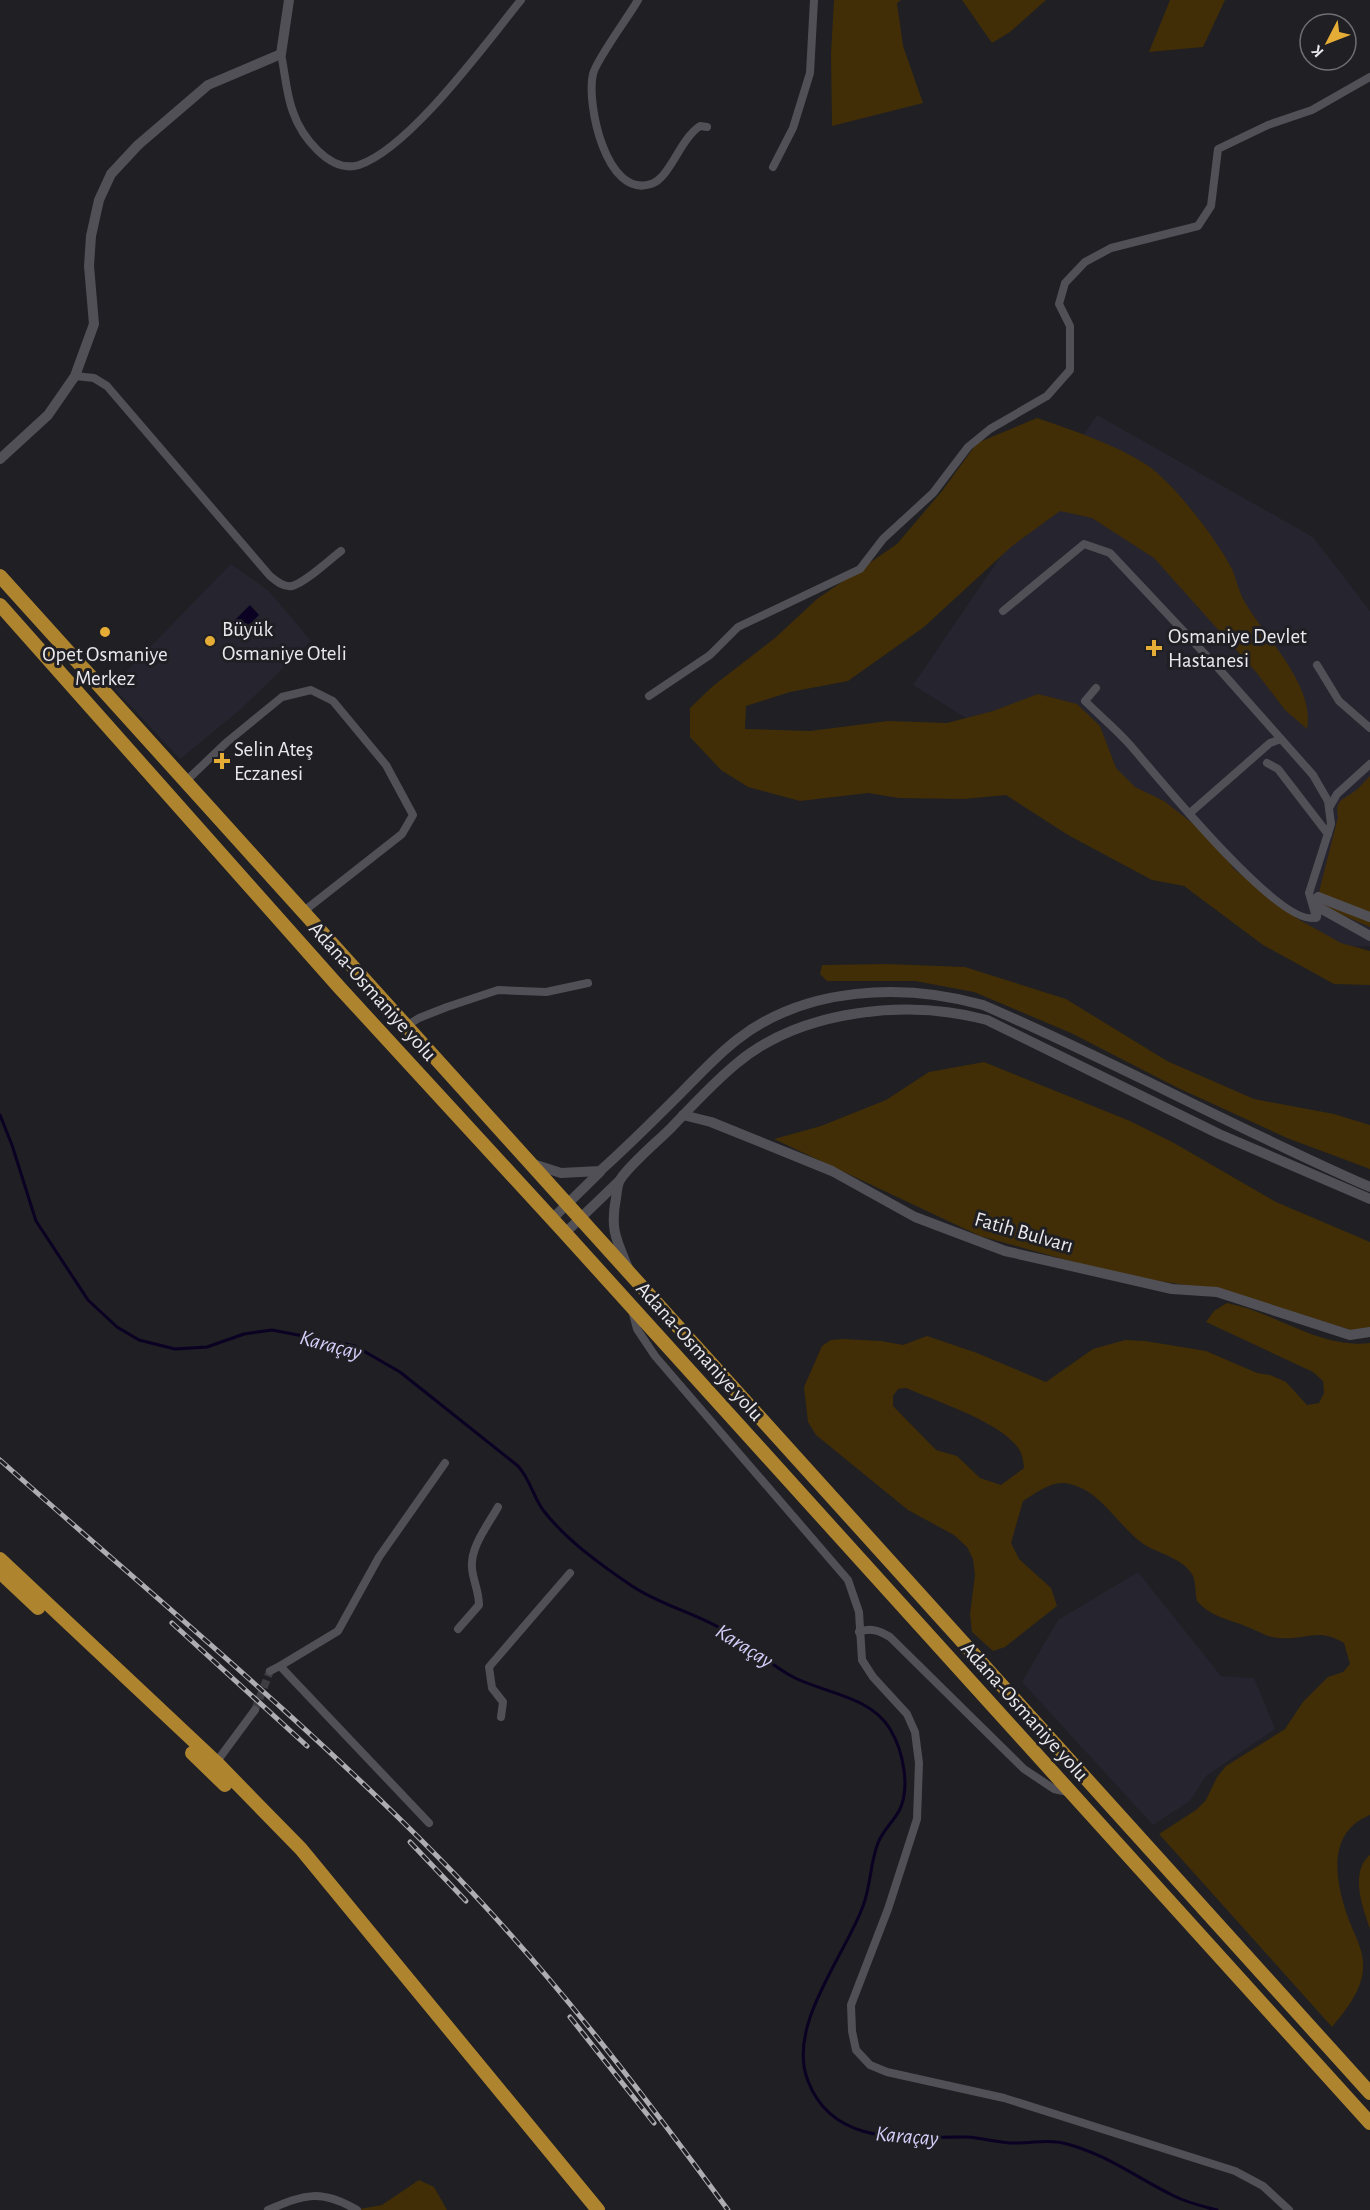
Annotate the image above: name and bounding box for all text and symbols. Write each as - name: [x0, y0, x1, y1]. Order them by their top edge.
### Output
- north arrow: [1298, 12, 1358, 72]
- text: K: [1308, 42, 1327, 60]
- place label: Büyük Osmaniye Oteli: [222, 619, 347, 664]
- marker: Opet Osmaniye Merkez: [98, 625, 112, 639]
- place label: Osmaniye Devlet Hastanesi: [1168, 626, 1307, 671]
- marker: Büyük Osmaniye Oteli: [203, 634, 217, 648]
- marker: Osmaniye Devlet Hastanesi: [1145, 639, 1163, 657]
- place label: Opet Osmaniye Merkez: [42, 644, 168, 689]
- place label: Selin Ateş Eczanesi: [234, 739, 313, 784]
- marker: Selin Ateş Eczanesi: [215, 754, 229, 768]
- street label: Adana-Osmaniye yolu: [305, 918, 441, 1065]
- street label: Fatih Bulvarı: [972, 1208, 1076, 1257]
- street label: Adana-Osmaniye yolu: [632, 1278, 768, 1425]
- water label: Karaçay: [297, 1326, 364, 1364]
- water label: Karaçay: [712, 1620, 777, 1672]
- street label: Adana-Osmaniye yolu: [957, 1638, 1093, 1785]
- water label: Karaçay: [875, 2122, 939, 2150]

